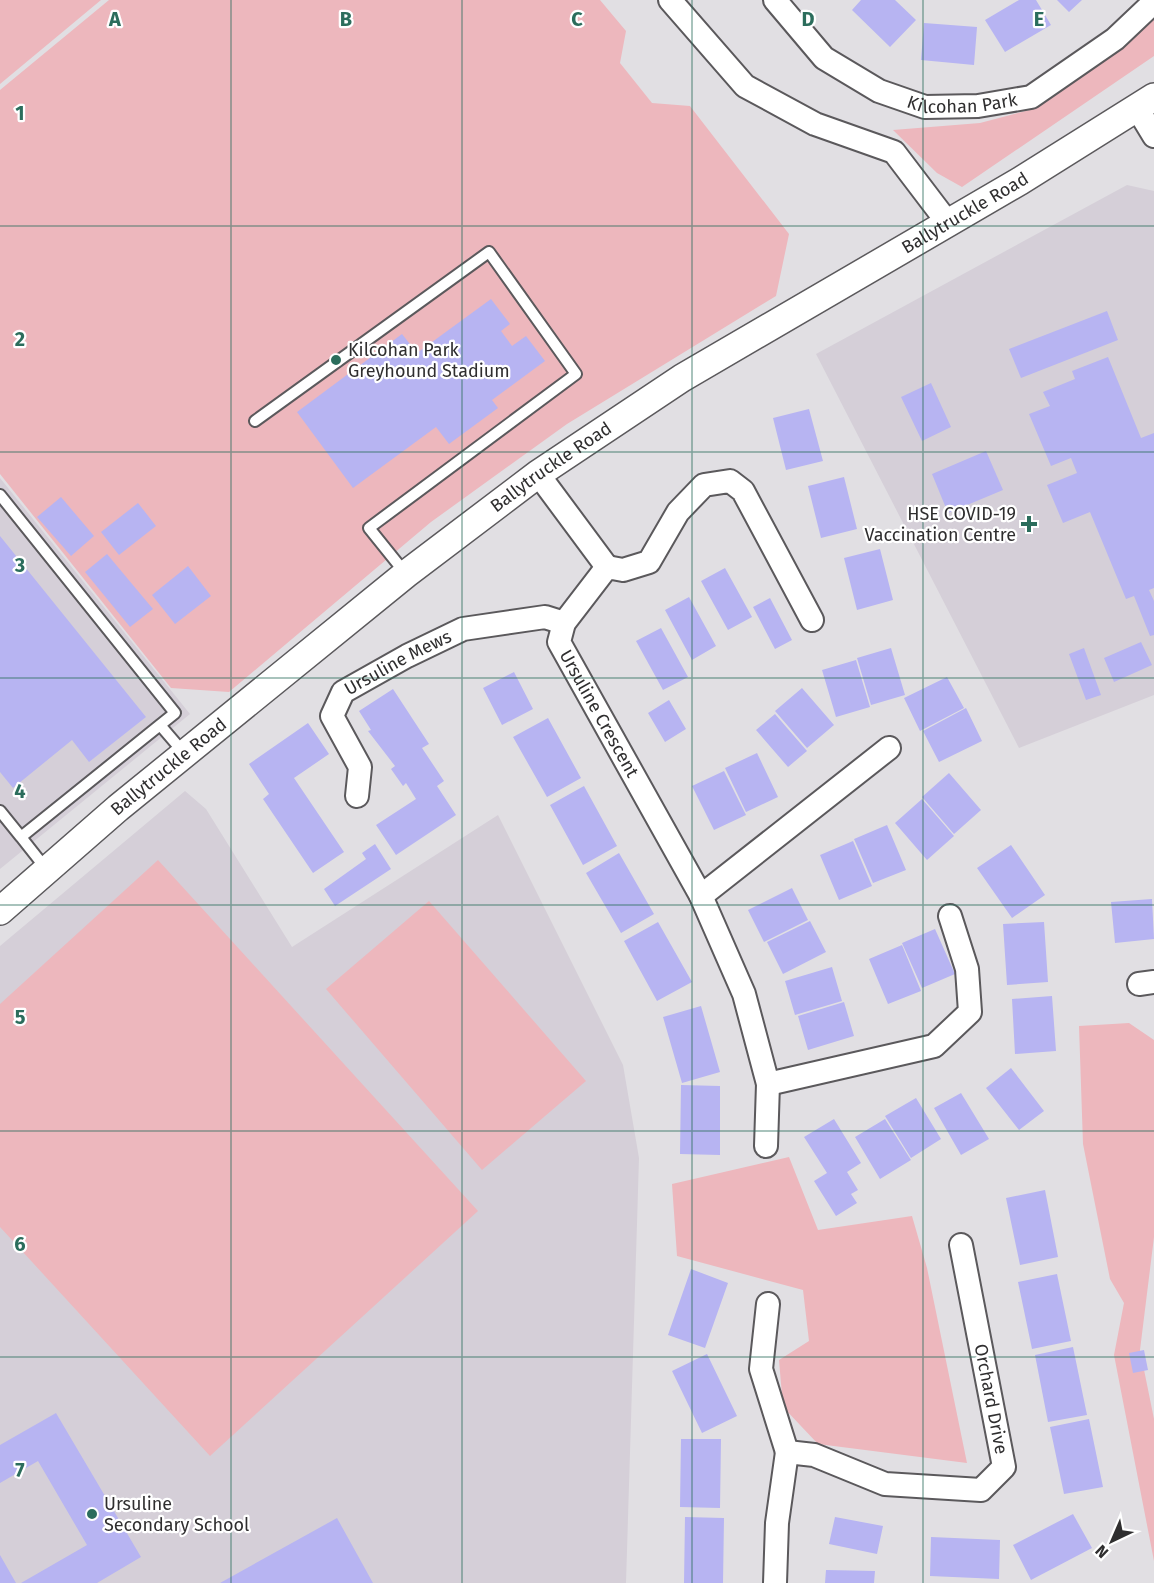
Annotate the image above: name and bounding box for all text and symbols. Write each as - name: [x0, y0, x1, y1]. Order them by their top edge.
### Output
- text: A: [108, 7, 122, 31]
- text: B: [340, 7, 352, 31]
- text: C: [571, 7, 583, 31]
- text: D: [801, 7, 815, 31]
- text: E: [1034, 7, 1044, 31]
- street label: Kilcohan Park: [904, 88, 1020, 118]
- text: 1: [15, 101, 25, 125]
- street label: Ballytruckle Road: [898, 168, 1032, 259]
- text: 2: [15, 327, 25, 351]
- place label: Kilcohan Park Greyhound Stadium: [348, 339, 510, 382]
- marker: Kilcohan Park Greyhound Stadium: [329, 353, 343, 367]
- street label: Ballytruckle Road: [486, 417, 616, 517]
- place label: HSE COVID-19 Vaccination Centre: [864, 503, 1016, 546]
- marker: HSE COVID-19 Vaccination Centre: [1020, 515, 1038, 533]
- text: 3: [14, 553, 25, 577]
- street label: Ursuline Mews: [340, 625, 455, 700]
- street label: Ursuline Crescent: [555, 646, 644, 782]
- street label: Ballytruckle Road: [106, 713, 231, 820]
- text: 4: [14, 779, 26, 803]
- text: 5: [15, 1005, 26, 1029]
- text: 6: [14, 1232, 26, 1256]
- street label: Orchard Drive: [970, 1342, 1012, 1456]
- text: 7: [15, 1458, 25, 1482]
- place label: Ursuline Secondary School: [104, 1493, 249, 1536]
- marker: Ursuline Secondary School: [85, 1507, 99, 1521]
- north arrow: [1082, 1511, 1142, 1571]
- text: N: [1092, 1541, 1112, 1562]

